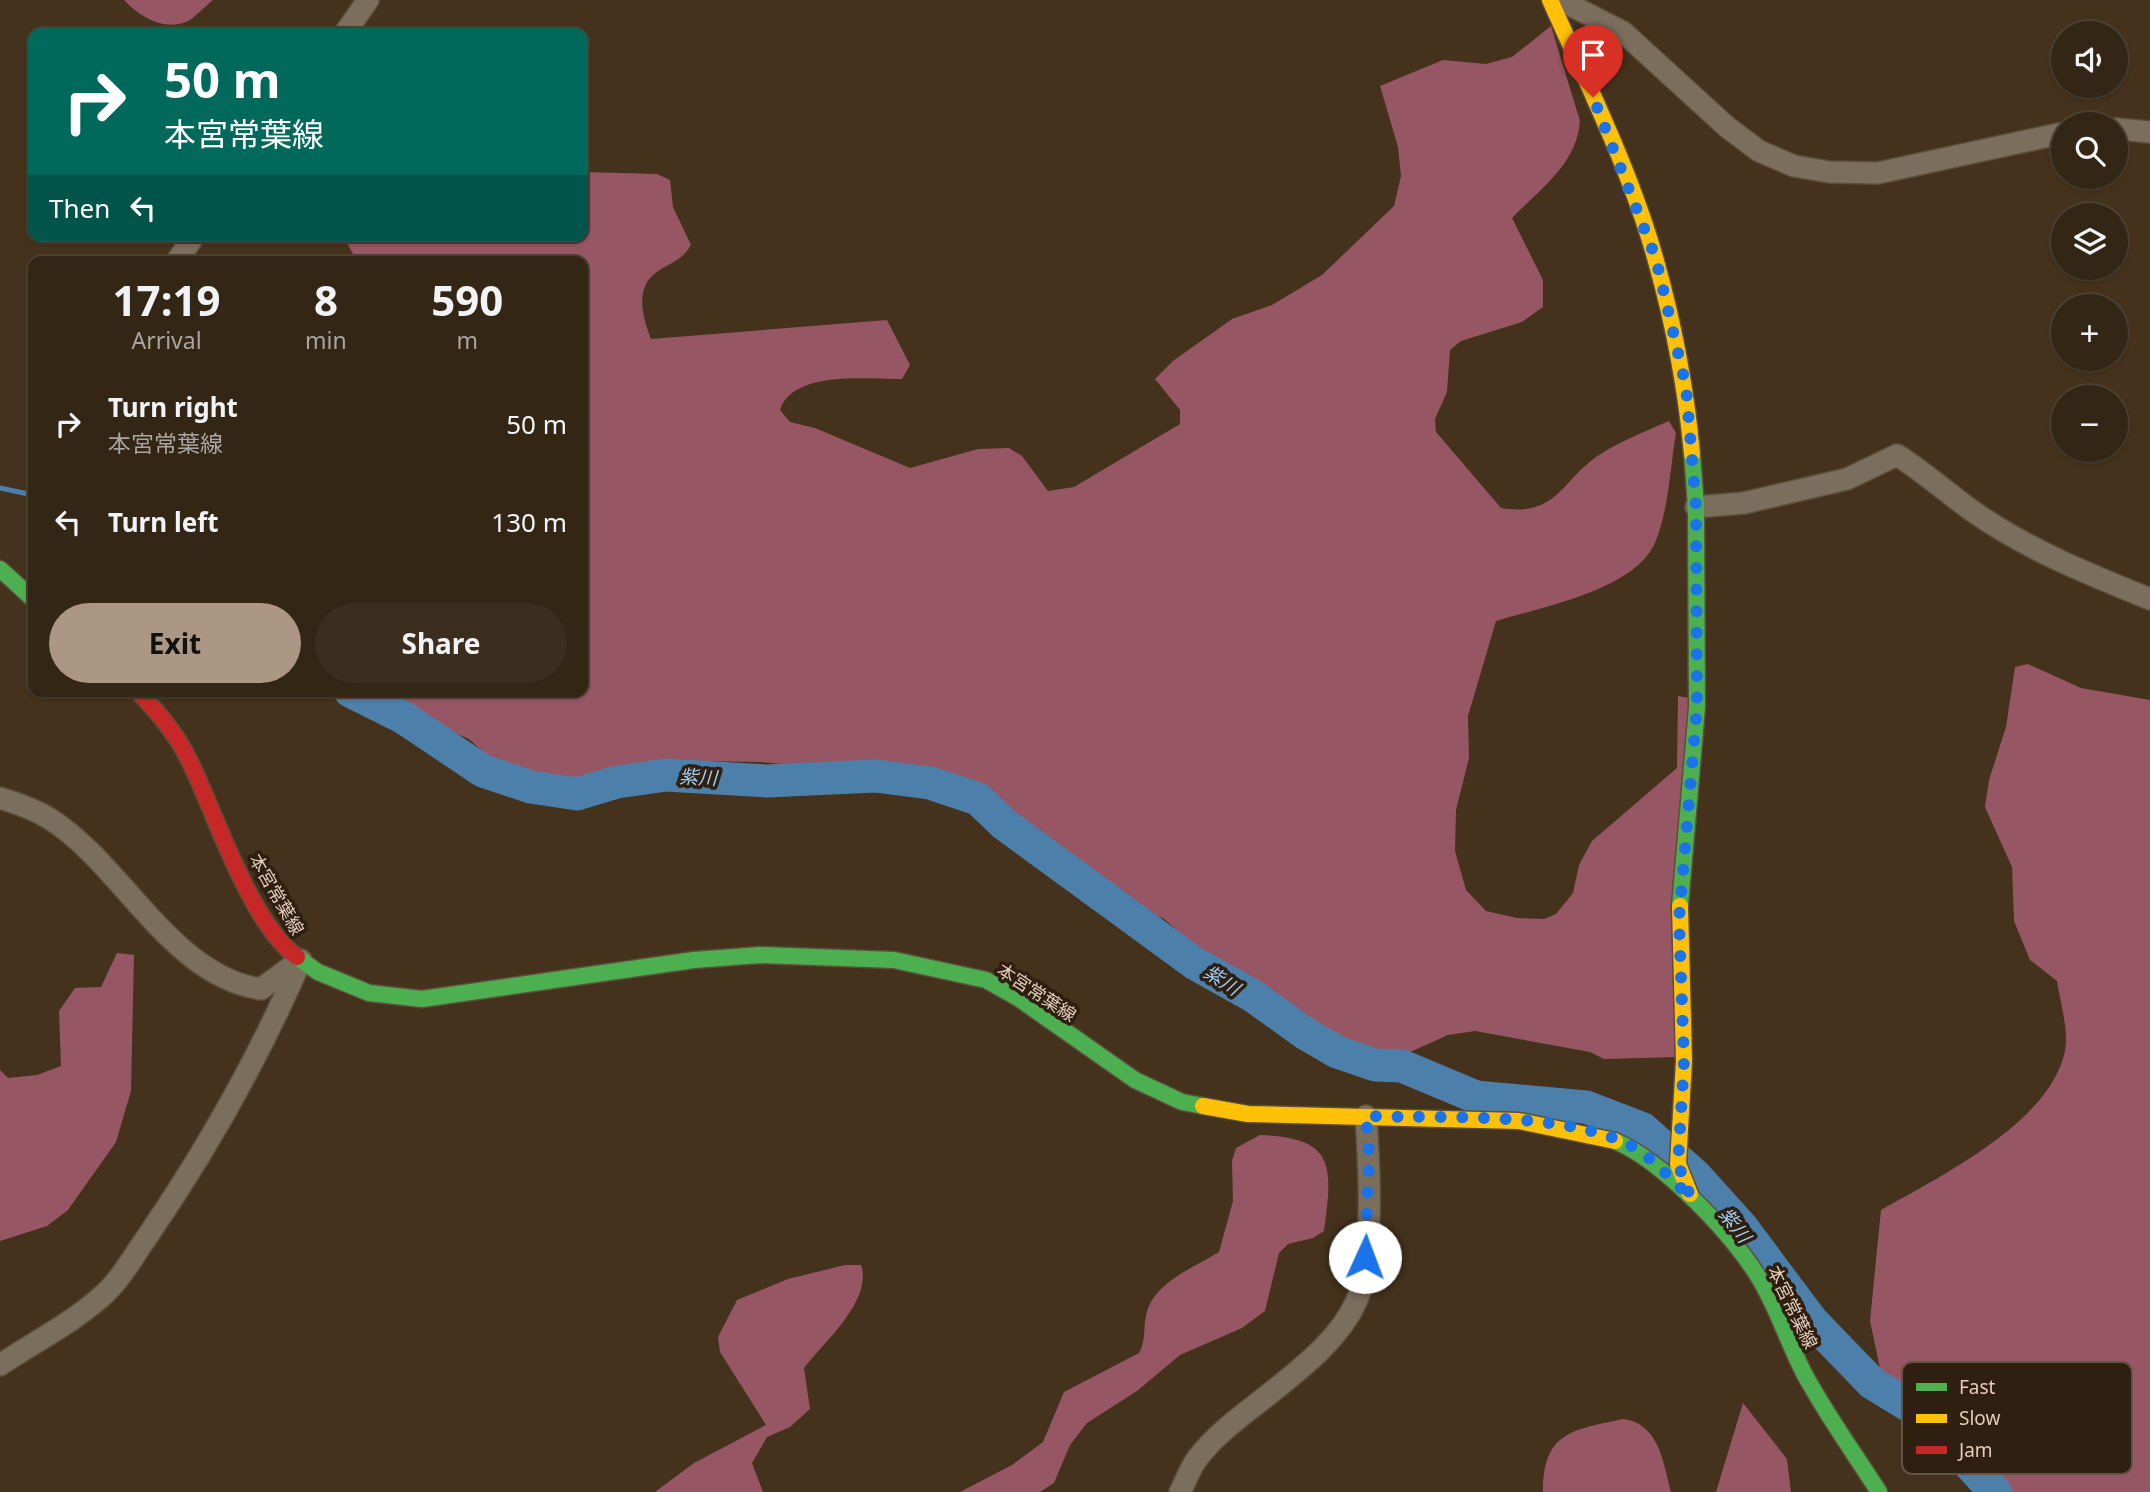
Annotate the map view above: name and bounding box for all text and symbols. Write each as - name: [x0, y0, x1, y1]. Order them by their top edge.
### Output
- map controls: [2051, 21, 2128, 462]
- button: sound: [2051, 21, 2128, 98]
- pin: [1563, 25, 1623, 97]
- icon: arrive: [1574, 36, 1612, 74]
- text: 50 m: [164, 46, 281, 112]
- icon: right: [49, 56, 140, 147]
- text: 本宮常葉線: [164, 112, 324, 155]
- button: search: [2051, 112, 2128, 189]
- icon: left: [124, 189, 162, 227]
- text: Then: [49, 190, 110, 226]
- button: layers: [2051, 203, 2128, 280]
- text: 17:19: [113, 271, 220, 328]
- text: 8: [314, 271, 338, 328]
- text: 590: [431, 271, 503, 328]
- button: +: [2051, 294, 2128, 371]
- text: Arrival: [131, 324, 202, 356]
- text: min: [305, 324, 347, 356]
- text: m: [457, 324, 478, 356]
- button: −: [2051, 385, 2128, 462]
- text: Turn right: [108, 389, 238, 425]
- icon: right: [49, 405, 87, 443]
- text: 50 m: [506, 406, 567, 442]
- text: 本宮常葉線: [108, 427, 223, 459]
- icon: left: [49, 503, 87, 541]
- text: Turn left: [108, 504, 219, 540]
- text: 130 m: [491, 504, 567, 540]
- button: Exit: [49, 603, 301, 683]
- button: Share: [315, 603, 567, 683]
- water label: 紫川: [678, 763, 720, 791]
- street label: 本宮常葉線: [244, 849, 310, 939]
- street label: 本宮常葉線: [993, 957, 1081, 1027]
- water label: 紫川: [1199, 959, 1247, 1002]
- water label: 紫川: [1713, 1202, 1758, 1250]
- position arrow: [1328, 1220, 1402, 1294]
- street label: 本宮常葉線: [1762, 1261, 1824, 1353]
- legend: [1902, 1362, 2132, 1474]
- text: Fast: [1959, 1374, 1996, 1400]
- text: Slow: [1959, 1405, 2000, 1431]
- text: Jam: [1957, 1437, 1993, 1463]

